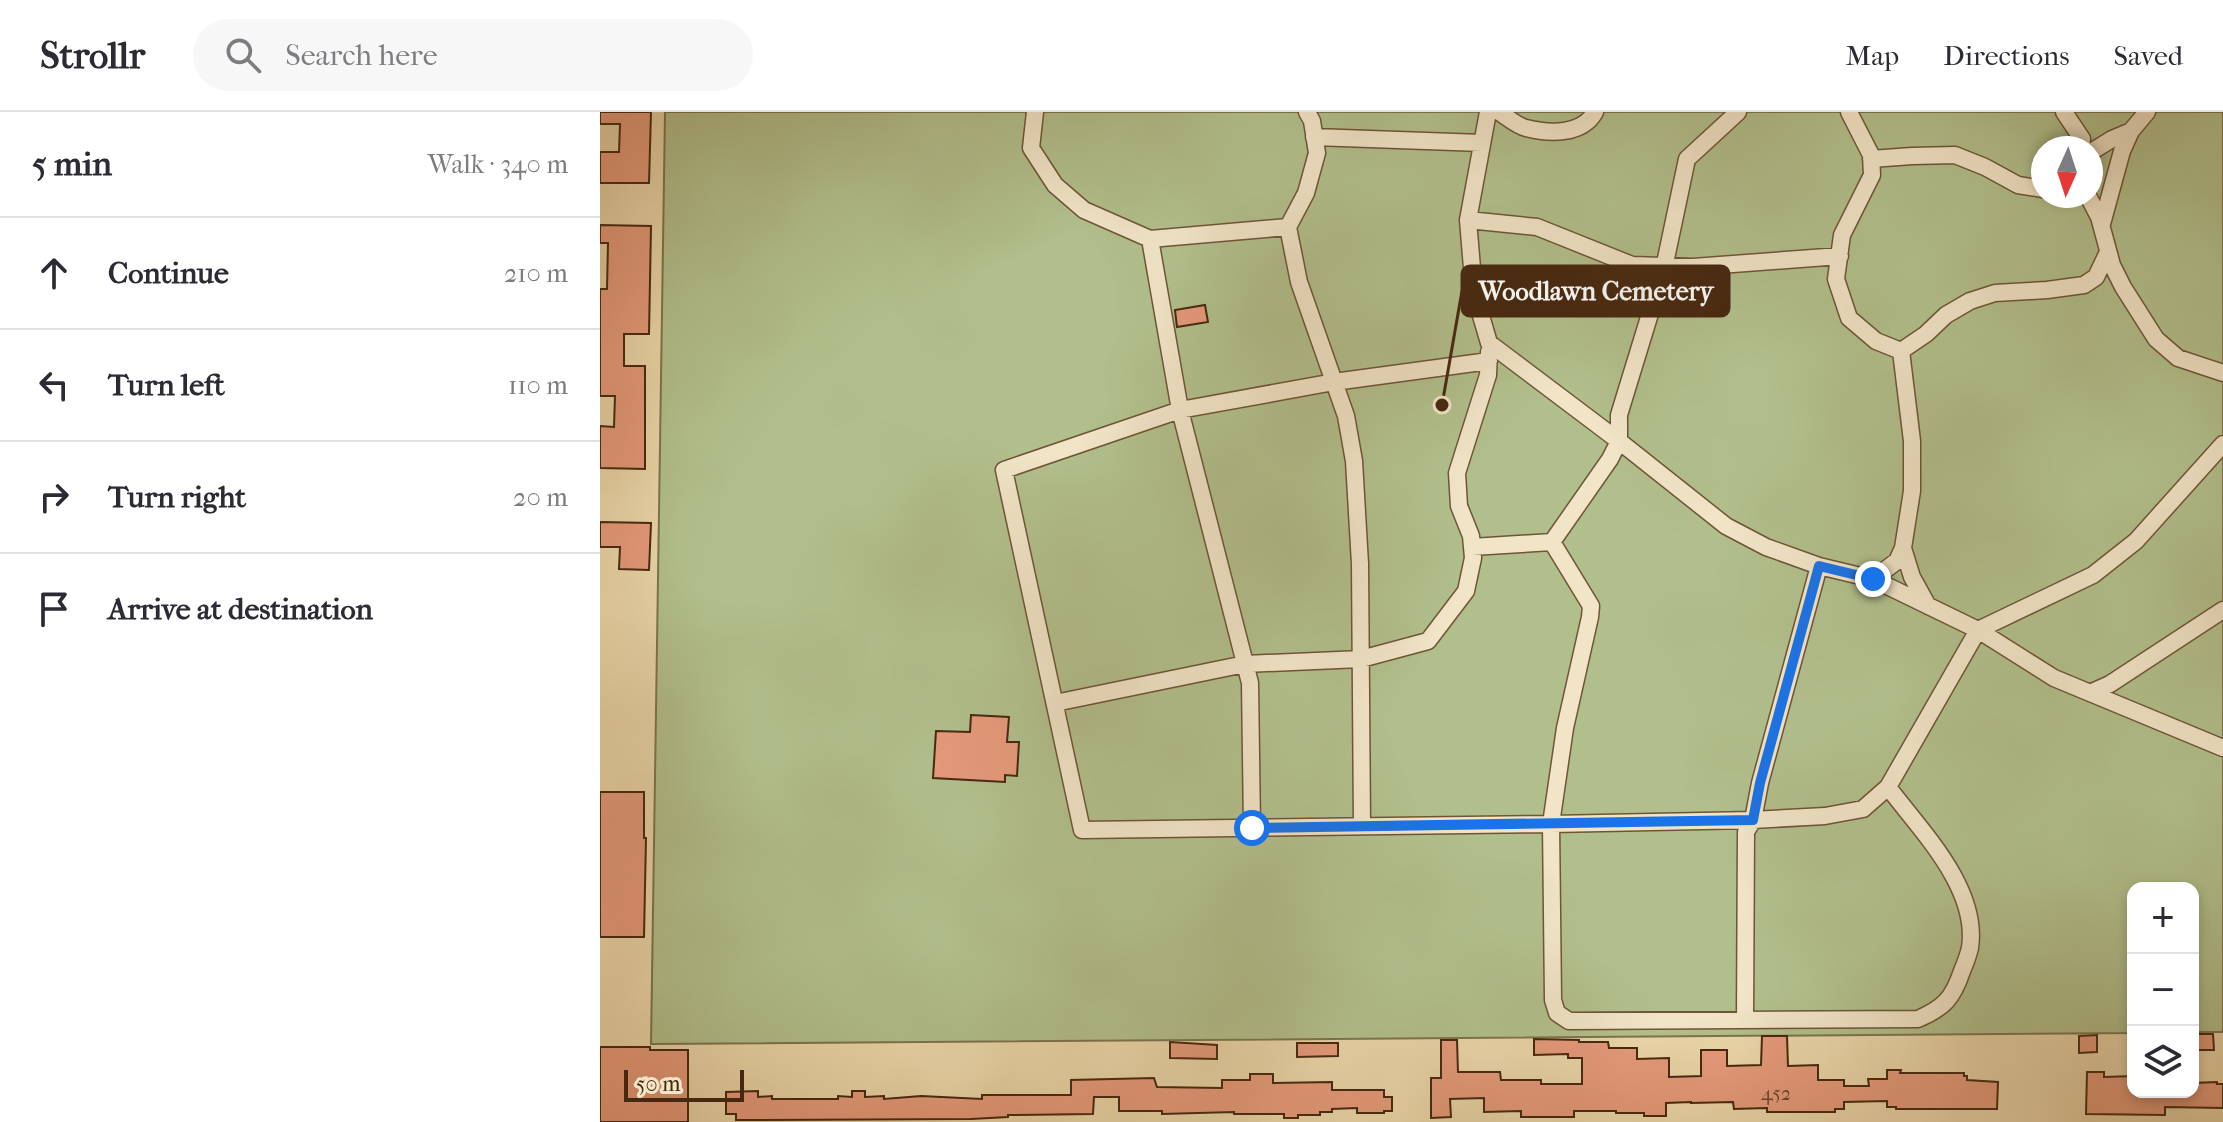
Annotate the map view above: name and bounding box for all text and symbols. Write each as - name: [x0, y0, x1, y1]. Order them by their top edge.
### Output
- search box: [193, 19, 753, 91]
- text: Strollr: [40, 33, 145, 78]
- icon: search: [221, 33, 265, 77]
- text: Search here: [285, 38, 438, 73]
- text: Map: [1846, 39, 1899, 72]
- text: Directions: [1943, 39, 2070, 72]
- text: Saved: [2114, 39, 2183, 72]
- north arrow: [2031, 136, 2103, 208]
- text: 5 min: [32, 144, 112, 184]
- text: Walk · 340 m: [428, 149, 568, 180]
- icon: ahead: [32, 251, 76, 295]
- text: Continue: [108, 256, 229, 291]
- text: 210 m: [504, 258, 568, 289]
- callout: Woodlawn Cemetery: [1462, 266, 1729, 316]
- text: Woodlawn Cemetery: [1478, 276, 1716, 307]
- icon: left: [32, 363, 76, 407]
- text: Turn left: [108, 368, 225, 403]
- text: 110 m: [508, 370, 568, 401]
- icon: right: [32, 475, 76, 519]
- text: Turn right: [108, 480, 246, 515]
- text: 20 m: [513, 482, 568, 513]
- route end: [1855, 561, 1891, 597]
- icon: arrive: [32, 587, 76, 631]
- text: Arrive at destination: [108, 592, 373, 627]
- route start: [1234, 810, 1270, 846]
- map controls: [2127, 882, 2199, 1098]
- button: +: [2127, 882, 2199, 954]
- button: −: [2127, 954, 2199, 1026]
- button: layers: [2127, 1026, 2199, 1098]
- scale bar: [624, 1066, 744, 1102]
- text: 50 m: [636, 1071, 681, 1097]
- house number: 452: [1761, 1082, 1791, 1105]

